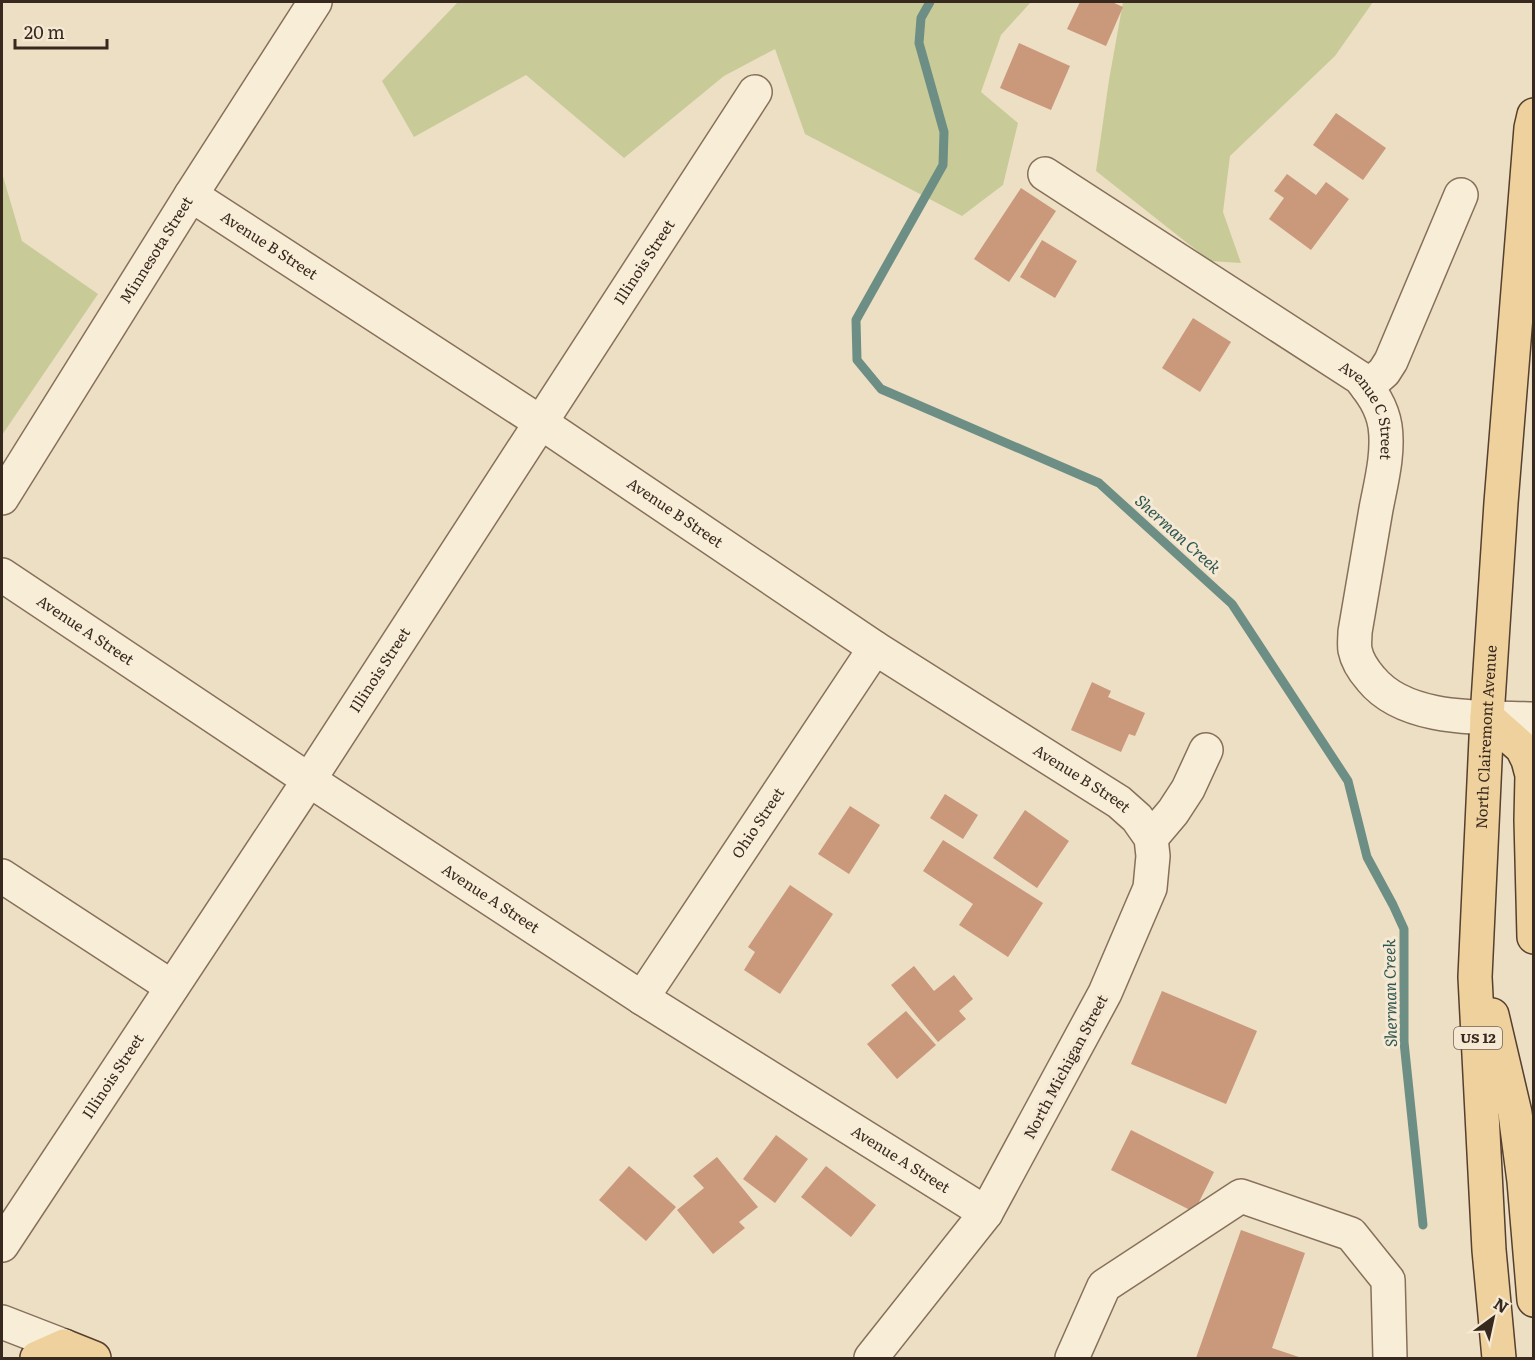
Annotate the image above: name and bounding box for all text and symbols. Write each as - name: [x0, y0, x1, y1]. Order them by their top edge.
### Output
- scale bar: [15, 12, 106, 50]
- text: 20 m: [24, 18, 65, 45]
- street label: Minnesota Street: [113, 191, 197, 307]
- street label: Avenue B Street: [217, 204, 323, 285]
- street label: Illinois Street: [607, 214, 679, 309]
- street label: Avenue C Street: [1335, 354, 1399, 461]
- street label: Avenue B Street: [623, 471, 728, 552]
- water label: Sherman Creek: [1130, 488, 1227, 579]
- street label: Avenue A Street: [33, 588, 139, 670]
- street label: Illinois Street: [343, 622, 415, 717]
- street label: North Clairemont Avenue: [1469, 644, 1502, 829]
- street label: Avenue B Street: [1029, 738, 1136, 817]
- street label: Ohio Street: [725, 782, 789, 862]
- street label: Avenue A Street: [438, 857, 545, 938]
- water label: Sherman Creek: [1376, 938, 1402, 1047]
- street label: North Michigan Street: [1017, 990, 1113, 1143]
- road number: US 12: [1454, 1027, 1502, 1049]
- street label: Illinois Street: [76, 1029, 149, 1123]
- street label: Avenue A Street: [847, 1119, 955, 1198]
- north arrow: [1463, 1288, 1523, 1348]
- text: N: [1490, 1291, 1514, 1318]

